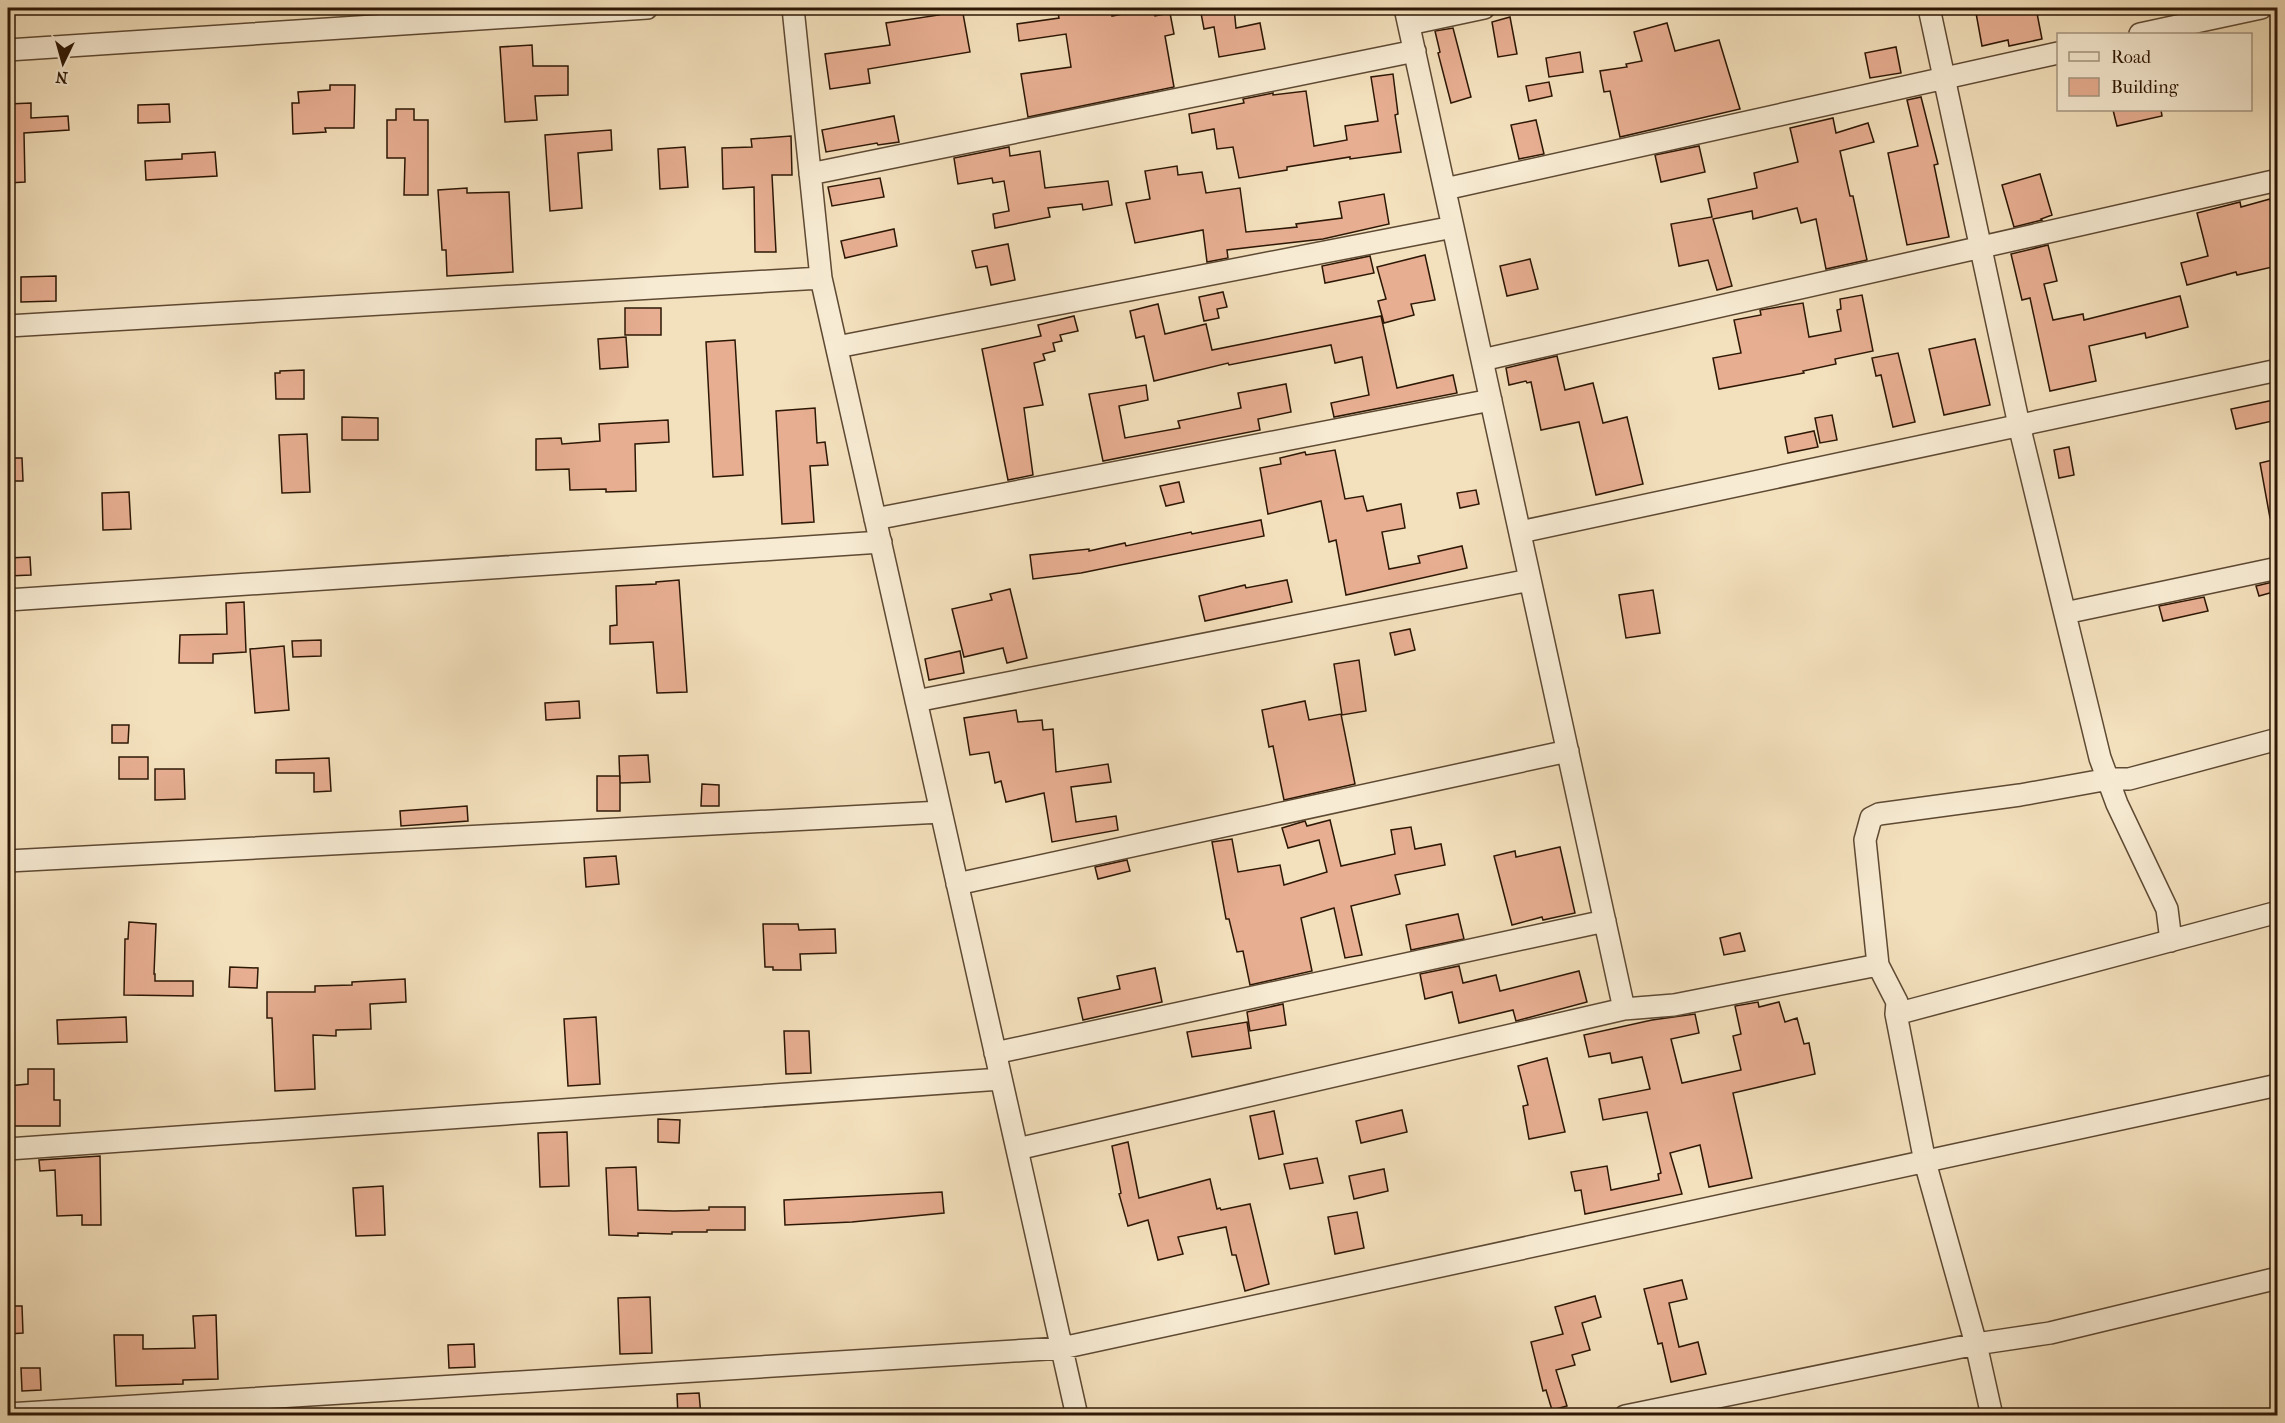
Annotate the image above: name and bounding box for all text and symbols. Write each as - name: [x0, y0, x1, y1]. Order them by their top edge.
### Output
- north arrow: [33, 33, 93, 93]
- legend: [2057, 33, 2252, 111]
- text: Road: [2111, 47, 2151, 68]
- text: N: [54, 67, 69, 87]
- text: Building: [2111, 77, 2179, 98]

